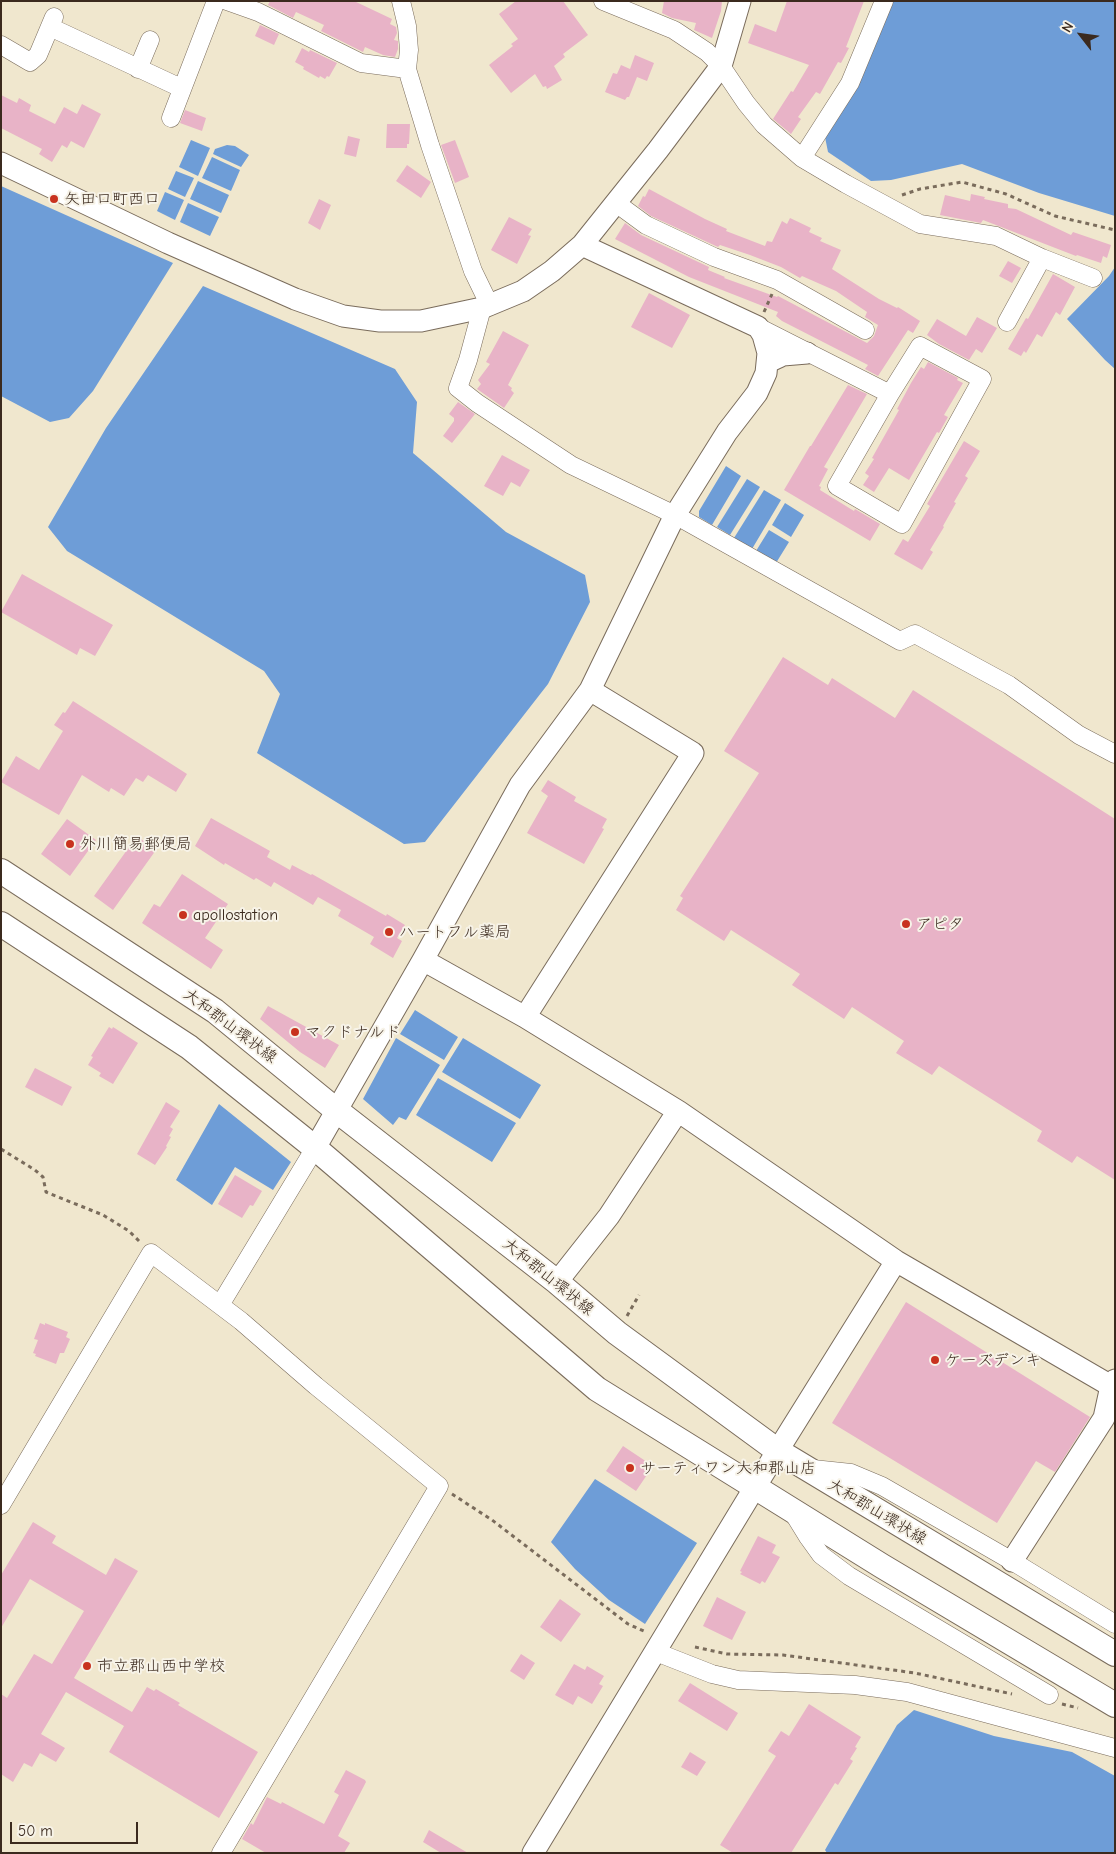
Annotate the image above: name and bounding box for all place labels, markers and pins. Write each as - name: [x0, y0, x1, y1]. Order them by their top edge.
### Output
- place label: 矢田口町西口: [64, 189, 160, 209]
- marker: 矢田口町西口: [48, 193, 60, 205]
- place label: 外川簡易郵便局: [80, 834, 192, 854]
- marker: 外川簡易郵便局: [64, 838, 76, 850]
- place label: apollostation: [193, 905, 278, 925]
- marker: apollostation: [177, 909, 189, 921]
- place label: アピタ: [916, 914, 964, 934]
- marker: アピタ: [900, 918, 912, 930]
- place label: ハートフル薬局: [399, 922, 511, 942]
- marker: ハートフル薬局: [383, 926, 395, 938]
- place label: マクドナルド: [305, 1022, 401, 1042]
- marker: マクドナルド: [289, 1026, 301, 1038]
- place label: ケーズデンキ: [945, 1350, 1041, 1370]
- marker: ケーズデンキ: [929, 1354, 941, 1366]
- place label: サーティワン大和郡山店: [640, 1458, 816, 1478]
- marker: サーティワン大和郡山店: [624, 1462, 636, 1474]
- place label: 市立郡山西中学校: [97, 1656, 225, 1676]
- marker: 市立郡山西中学校: [81, 1660, 93, 1672]

